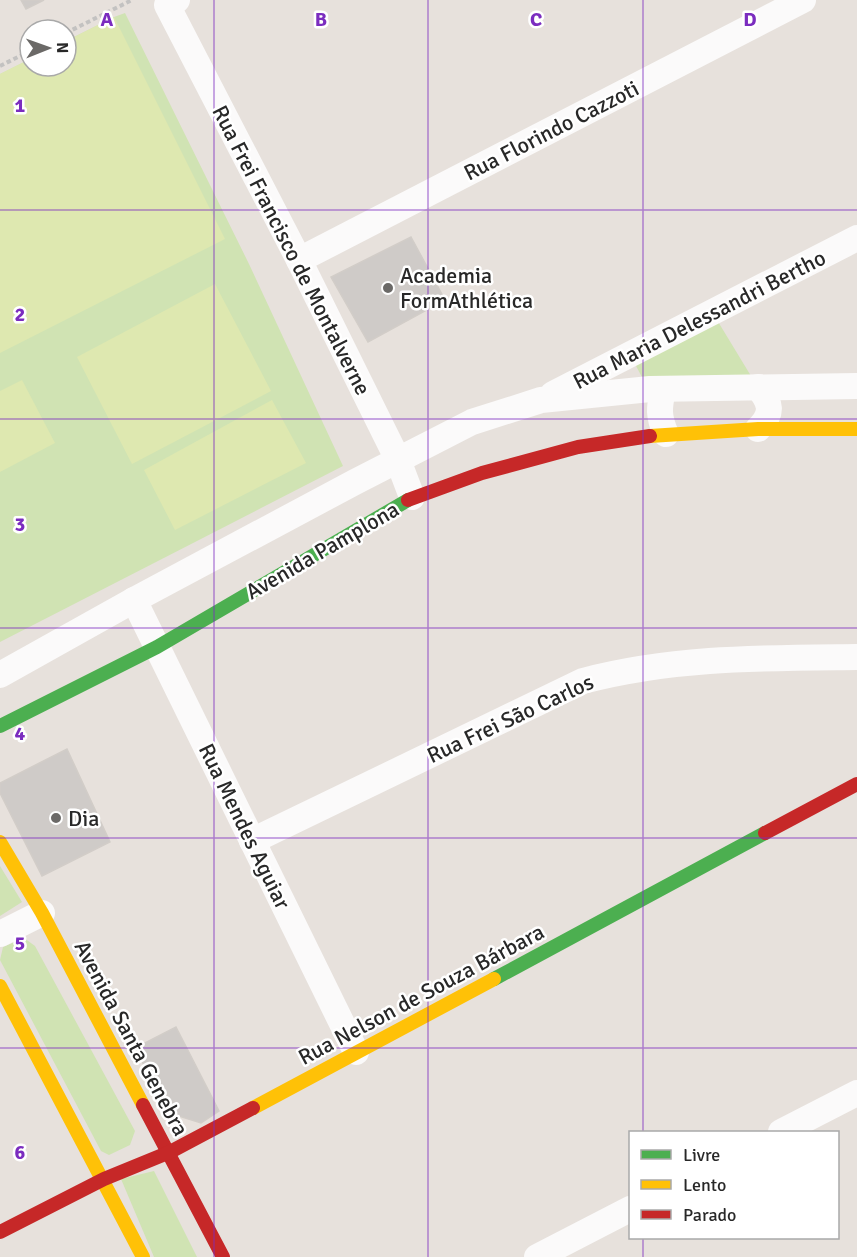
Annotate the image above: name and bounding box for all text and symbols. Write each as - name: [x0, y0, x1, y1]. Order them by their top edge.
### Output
- text: A: [101, 7, 114, 32]
- text: B: [315, 7, 327, 32]
- text: C: [530, 7, 542, 32]
- text: D: [743, 7, 757, 32]
- north arrow: [18, 18, 78, 78]
- text: N: [52, 42, 72, 53]
- street label: Rua Florindo Cazzoti: [459, 75, 643, 186]
- text: 1: [15, 93, 26, 118]
- street label: Rua Frei Francisco de Montalverne: [207, 101, 377, 400]
- street label: Rua Maria Delessandri Bertho: [568, 244, 830, 395]
- place label: Academia FormAthlética: [400, 262, 533, 314]
- marker: Academia FormAthlética: [381, 281, 395, 295]
- text: 2: [15, 302, 25, 327]
- street label: Avenida Pamplona: [241, 496, 404, 605]
- text: 3: [15, 512, 25, 537]
- street label: Rua Frei São Carlos: [423, 668, 598, 769]
- text: 4: [15, 721, 26, 746]
- street label: Rua Mendes Aguiar: [193, 739, 296, 913]
- place label: Dia: [68, 805, 99, 832]
- marker: Dia: [49, 811, 63, 825]
- street label: Rua Nelson de Souza Bárbara: [294, 918, 549, 1071]
- text: 5: [15, 931, 25, 956]
- street label: Avenida Santa Genebra: [69, 936, 195, 1141]
- legend: [629, 1131, 839, 1239]
- text: 6: [15, 1140, 26, 1165]
- text: Livre: [683, 1144, 720, 1166]
- text: Lento: [683, 1174, 726, 1196]
- text: Parado: [683, 1204, 736, 1226]

